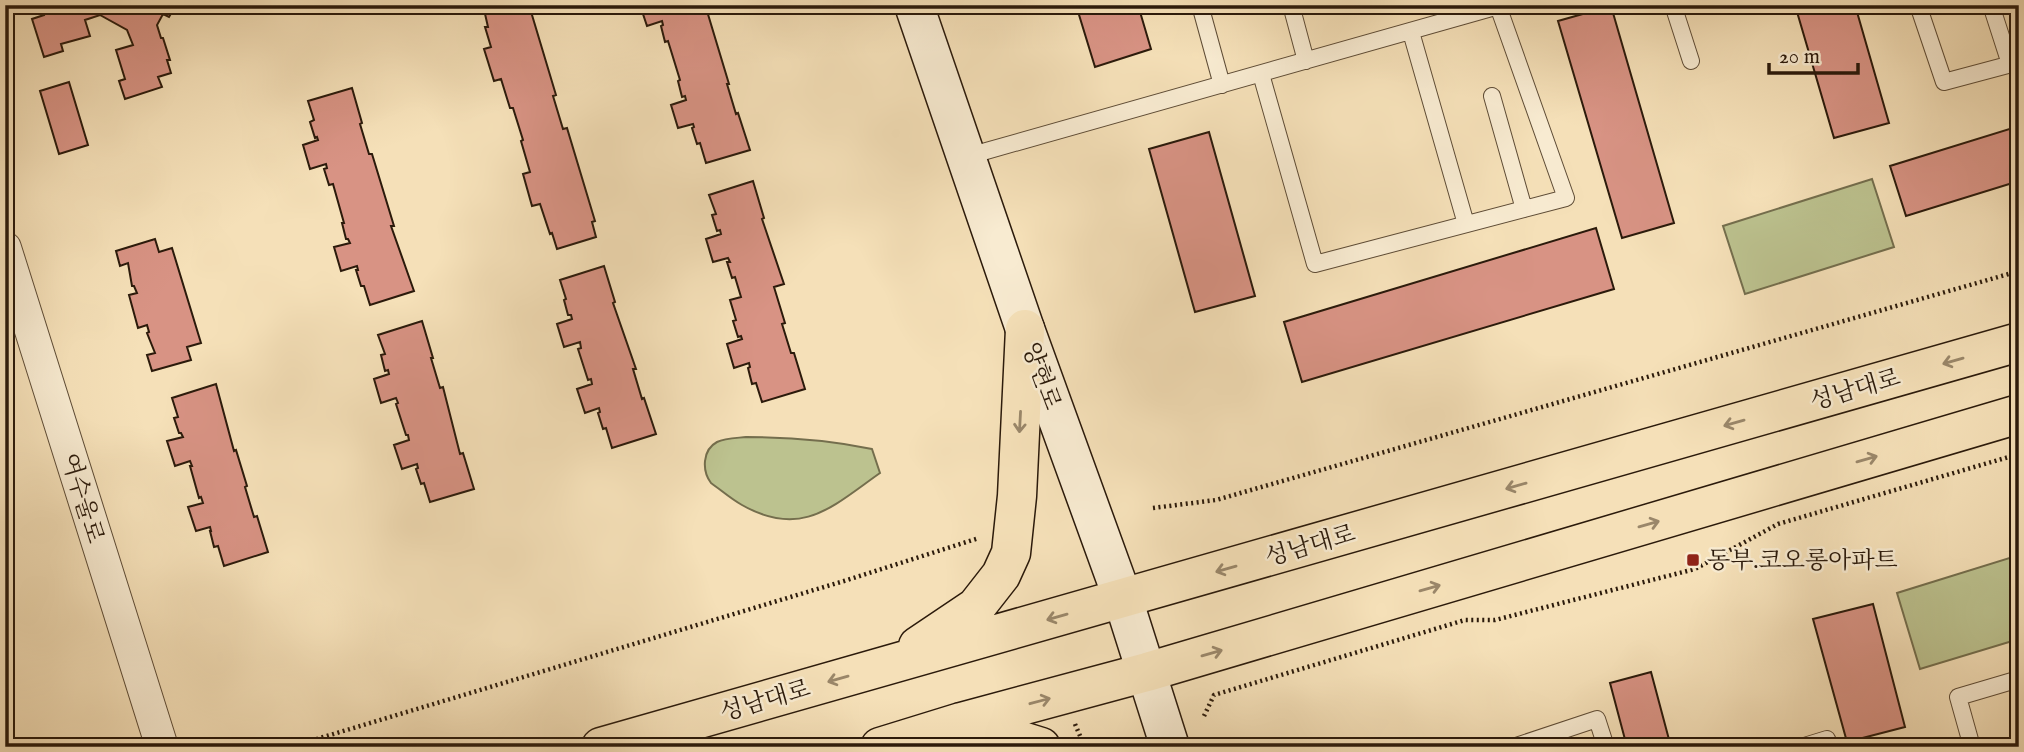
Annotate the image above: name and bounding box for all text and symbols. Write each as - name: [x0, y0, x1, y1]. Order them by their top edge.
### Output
- scale bar: [1769, 32, 1858, 76]
- text: 20 m: [1779, 44, 1820, 71]
- street label: 양현로: [1014, 339, 1067, 414]
- one-way arrow: [1942, 355, 1964, 368]
- street label: 성남대로: [1807, 363, 1904, 418]
- one-way arrow: [1014, 410, 1027, 433]
- one-way arrow: [1724, 418, 1746, 431]
- street label: 여수울로: [53, 450, 110, 547]
- one-way arrow: [1855, 452, 1877, 465]
- one-way arrow: [1505, 480, 1528, 493]
- one-way arrow: [1637, 516, 1659, 529]
- street label: 성남대로: [1262, 519, 1359, 574]
- place label: 동부.코오롱아파트: [1707, 546, 1898, 577]
- marker: 동부.코오롱아파트: [1685, 552, 1701, 568]
- one-way arrow: [1216, 563, 1238, 576]
- one-way arrow: [1419, 581, 1441, 594]
- one-way arrow: [1046, 611, 1069, 624]
- one-way arrow: [1201, 645, 1223, 658]
- one-way arrow: [827, 673, 850, 686]
- street label: 성남대로: [717, 674, 814, 729]
- one-way arrow: [1028, 694, 1051, 707]

